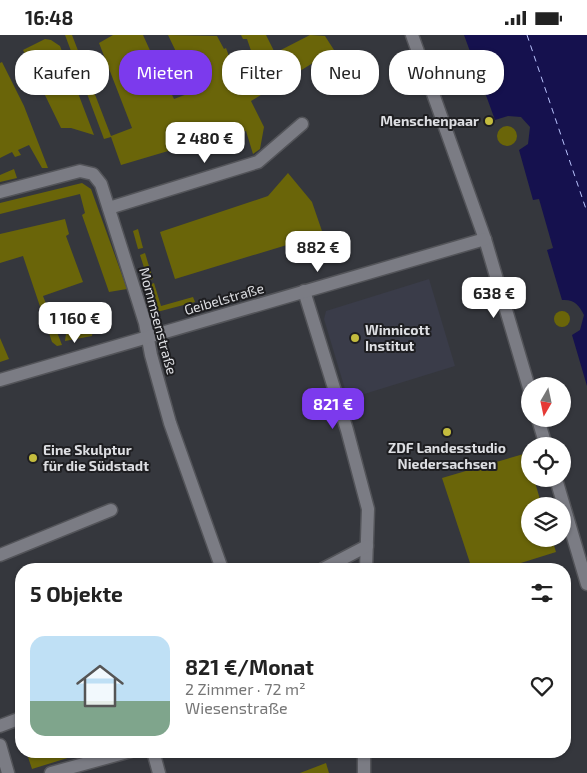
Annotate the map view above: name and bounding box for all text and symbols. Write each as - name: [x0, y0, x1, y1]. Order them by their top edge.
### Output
- text: 16:48: [25, 6, 73, 29]
- chip: Kaufen: [15, 50, 109, 95]
- chip: Mieten: [119, 50, 212, 95]
- chip: Filter: [222, 50, 301, 95]
- chip: Neu: [311, 50, 379, 95]
- chip: Wohnung: [389, 50, 504, 95]
- place label: Menschenpaar: [380, 112, 479, 129]
- marker: Menschenpaar: [483, 115, 495, 127]
- pin: 2 480 €: [159, 121, 251, 164]
- text: 2 480 €: [177, 128, 233, 147]
- pin: 882 €: [283, 231, 353, 273]
- text: 882 €: [297, 237, 339, 256]
- street label: Mommsenstraße: [136, 265, 181, 376]
- pin: 638 €: [459, 277, 529, 319]
- street label: Geibelstraße: [182, 279, 266, 318]
- text: 638 €: [473, 283, 515, 302]
- pin: 1 160 €: [29, 301, 121, 344]
- text: 1 160 €: [50, 308, 100, 327]
- place label: Winnicott Institut: [365, 321, 430, 354]
- marker: Winnicott Institut: [349, 332, 361, 344]
- north arrow: [521, 377, 571, 427]
- map controls: [521, 377, 571, 547]
- pin: 821 €: [298, 387, 368, 430]
- text: 821 €: [313, 394, 353, 413]
- marker: ZDF Landesstudio Niedersachsen: [441, 426, 453, 438]
- button: locate: [521, 437, 571, 487]
- place label: ZDF Landesstudio Niedersachsen: [388, 439, 506, 472]
- place label: Eine Skulptur für die Südstadt: [43, 441, 149, 474]
- marker: Eine Skulptur für die Südstadt: [27, 452, 39, 464]
- button: layers: [521, 497, 571, 547]
- icon: filters: [528, 579, 556, 607]
- text: 5 Objekte: [30, 581, 123, 606]
- text: 821 €/Monat: [185, 654, 314, 679]
- icon: home: [70, 656, 130, 716]
- icon: heart: [528, 672, 556, 700]
- text: 2 Zimmer · 72 m²: [185, 679, 306, 698]
- text: Wiesenstraße: [185, 698, 288, 717]

